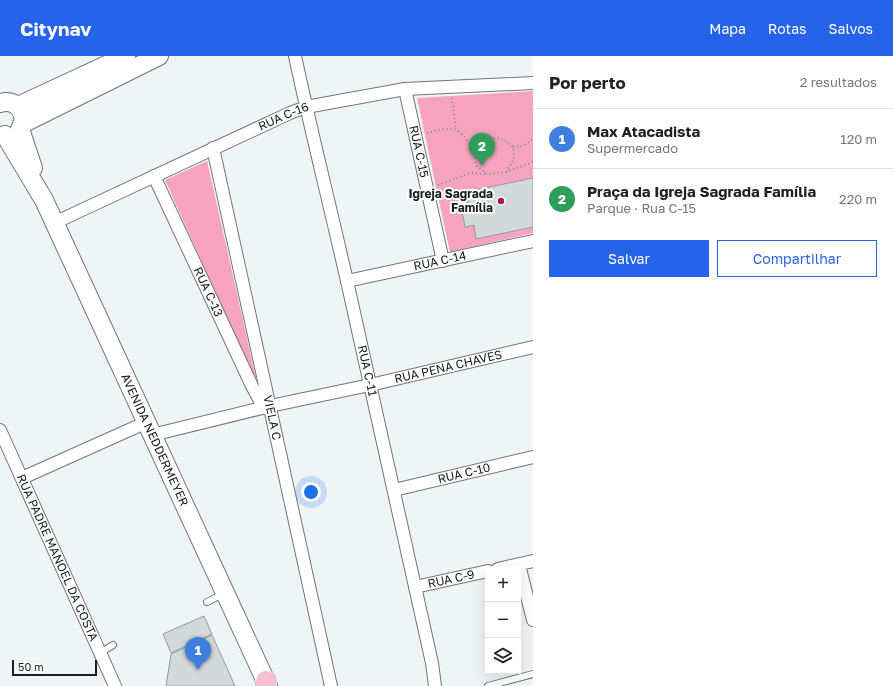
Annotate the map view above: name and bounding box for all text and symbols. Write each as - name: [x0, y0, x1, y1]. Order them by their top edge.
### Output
- text: Citynav: [20, 17, 92, 40]
- text: Mapa: [709, 20, 746, 37]
- text: Rotas: [768, 20, 807, 37]
- text: Salvos: [829, 20, 873, 37]
- text: Por perto: [549, 72, 626, 93]
- text: 2 resultados: [800, 74, 877, 90]
- street label: RUA C-16: [256, 99, 311, 134]
- text: Max Atacadista: [587, 122, 700, 140]
- street label: RUA C-15: [406, 124, 432, 179]
- text: 1: [559, 131, 565, 147]
- text: 120 m: [840, 131, 877, 147]
- pin: 2: [469, 133, 495, 166]
- text: Supermercado: [587, 140, 678, 156]
- text: Praça da Igreja Sagrada Família: [587, 182, 816, 200]
- place label: Igreja Sagrada Família: [409, 186, 493, 215]
- text: 2: [558, 191, 566, 207]
- text: 220 m: [839, 191, 877, 207]
- marker: Igreja Sagrada Família: [496, 196, 506, 206]
- text: Parque · Rua C-15: [587, 200, 696, 216]
- button: Salvar: [549, 240, 709, 277]
- button: Compartilhar: [717, 240, 877, 277]
- street label: RUA C-14: [412, 248, 467, 273]
- street label: RUA C-13: [191, 265, 227, 319]
- street label: RUA C-11: [355, 344, 381, 398]
- street label: RUA PENA CHAVES: [393, 346, 504, 386]
- street label: AVENIDA NEDDERMEYER: [118, 371, 192, 508]
- street label: VIELA C: [260, 394, 285, 441]
- street label: RUA C-10: [436, 459, 492, 486]
- street label: RUA PADRE MANOEL DA COSTA: [14, 472, 102, 643]
- your location: [301, 482, 321, 502]
- street label: RUA C-9: [426, 566, 476, 591]
- map controls: [485, 566, 521, 674]
- button: +: [485, 566, 521, 602]
- button: −: [485, 602, 521, 638]
- pin: 1: [185, 637, 211, 670]
- button: layers: [485, 638, 521, 674]
- scale bar: [12, 658, 97, 677]
- text: 50 m: [18, 660, 44, 673]

